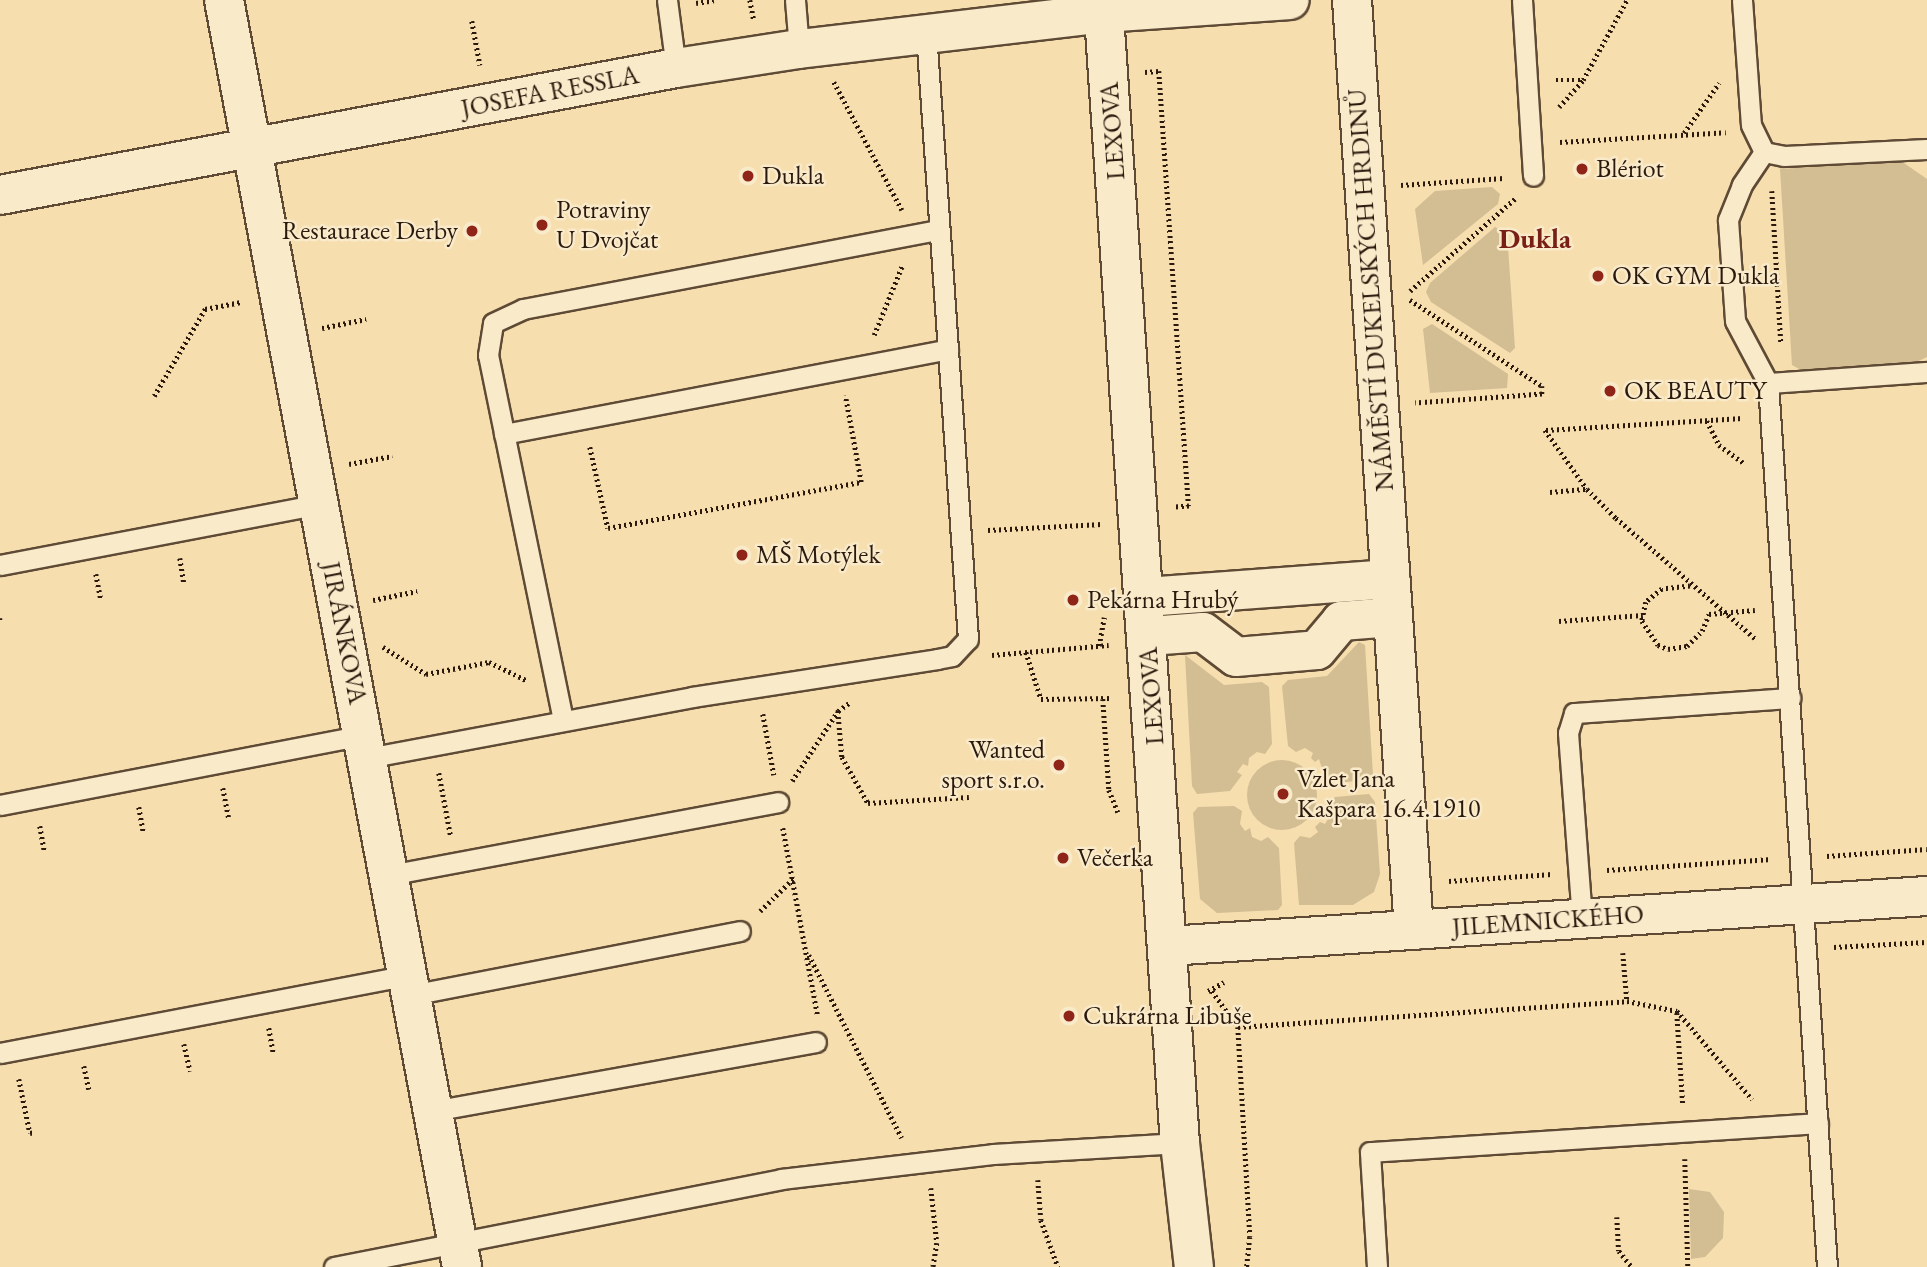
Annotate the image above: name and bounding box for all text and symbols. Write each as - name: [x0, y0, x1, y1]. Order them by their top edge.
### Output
- street label: JOSEFA RESSLA: [458, 59, 642, 125]
- street label: LEXOVA: [1094, 81, 1132, 181]
- street label: NÁMĚSTÍ DUKELSKÝCH HRDINŮ: [1341, 88, 1401, 492]
- place label: Blériot: [1596, 153, 1664, 185]
- place label: Dukla: [762, 160, 824, 192]
- marker: Blériot: [1574, 161, 1590, 177]
- marker: Dukla: [740, 168, 756, 184]
- place label: Potraviny U Dvojčat: [556, 194, 658, 256]
- place label: Restaurace Derby: [282, 215, 458, 247]
- marker: Potraviny U Dvojčat: [534, 217, 550, 233]
- district label: Dukla: [1499, 221, 1571, 255]
- marker: Restaurace Derby: [464, 223, 480, 239]
- place label: OK GYM Dukla: [1612, 260, 1779, 292]
- marker: OK GYM Dukla: [1590, 268, 1606, 284]
- place label: OK BEAUTY: [1624, 375, 1766, 407]
- marker: OK BEAUTY: [1602, 383, 1618, 399]
- place label: MŠ Motýlek: [756, 539, 881, 571]
- marker: MŠ Motýlek: [734, 547, 750, 563]
- street label: JIRÁNKOVA: [315, 559, 373, 707]
- place label: Pekárna Hrubý: [1087, 584, 1238, 616]
- marker: Pekárna Hrubý: [1065, 592, 1081, 608]
- street label: LEXOVA: [1133, 646, 1171, 746]
- place label: Wanted sport s.r.o.: [942, 734, 1045, 796]
- marker: Wanted sport s.r.o.: [1051, 757, 1067, 773]
- place label: Vzlet Jana Kašpara 16.4.1910: [1297, 763, 1480, 824]
- marker: Vzlet Jana Kašpara 16.4.1910: [1275, 786, 1291, 802]
- place label: Večerka: [1077, 842, 1153, 874]
- marker: Večerka: [1055, 850, 1071, 866]
- street label: JILEMNICKÉHO: [1451, 899, 1645, 943]
- place label: Cukrárna Libuše: [1083, 1000, 1252, 1032]
- marker: Cukrárna Libuše: [1061, 1008, 1077, 1024]

